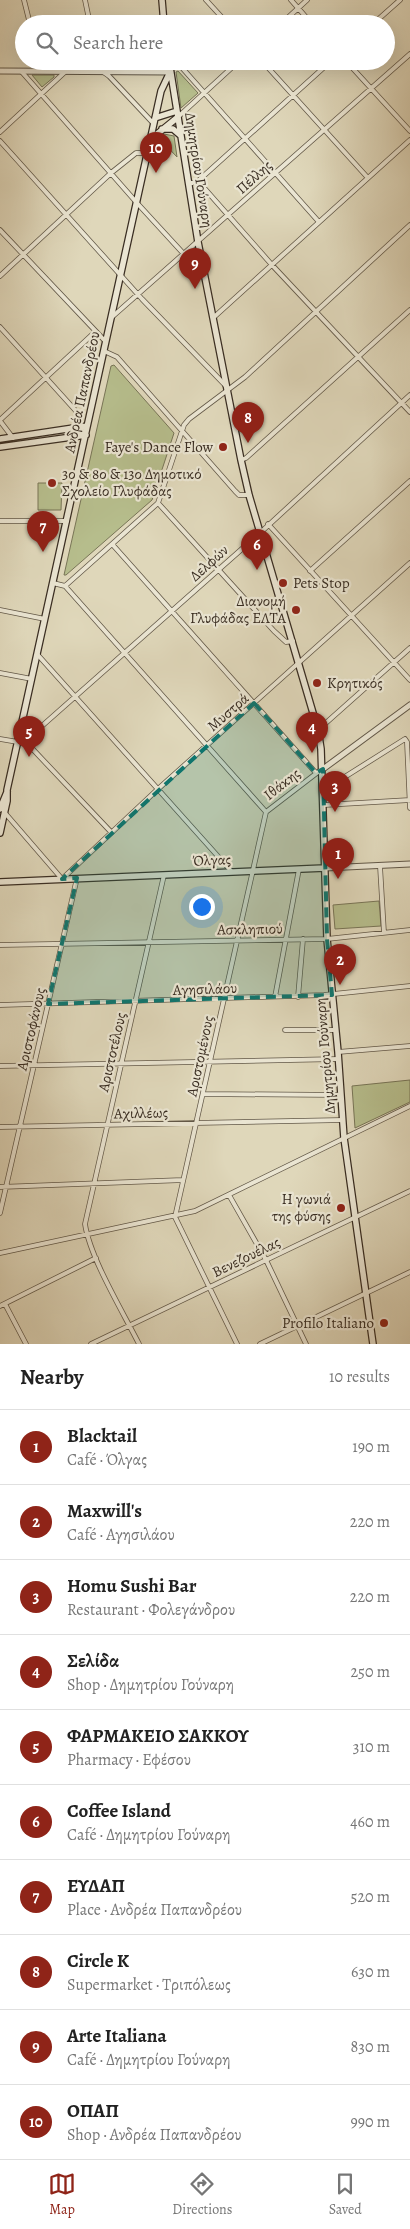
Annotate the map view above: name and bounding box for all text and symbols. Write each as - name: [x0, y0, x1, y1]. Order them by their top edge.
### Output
- search box: [15, 15, 395, 70]
- icon: search: [33, 29, 61, 57]
- text: Search here: [73, 30, 163, 56]
- street label: Δημητρίου Γούναρη: [180, 111, 218, 229]
- pin: 10: [140, 132, 172, 173]
- street label: Πέλλης: [232, 155, 276, 199]
- pin: 9: [179, 248, 211, 289]
- street label: Ανδρέα Παπανδρέου: [59, 329, 105, 455]
- pin: 8: [232, 402, 264, 443]
- place label: Faye's Dance Flow: [104, 437, 213, 457]
- marker: Faye's Dance Flow: [217, 441, 229, 453]
- place label: 3ο & 8ο & 13ο Δημοτικό Σχολείο Γλυφάδας: [62, 464, 202, 501]
- marker: 3ο & 8ο & 13ο Δημοτικό Σχολείο Γλυφάδας: [46, 477, 58, 489]
- pin: 7: [27, 511, 59, 552]
- pin: 6: [241, 529, 273, 570]
- street label: Δελφών: [185, 540, 233, 586]
- place label: Pets Stop: [293, 573, 350, 593]
- marker: Pets Stop: [277, 577, 289, 589]
- place label: Διανομή Γλυφάδας ΕΛΤΑ: [190, 591, 286, 628]
- marker: Διανομή Γλυφάδας ΕΛΤΑ: [290, 604, 302, 616]
- place label: Κρητικός: [327, 673, 383, 693]
- marker: Κρητικός: [311, 677, 323, 689]
- street label: Μυστρά: [203, 688, 253, 736]
- pin: 4: [296, 712, 328, 753]
- pin: 5: [13, 716, 45, 757]
- street label: Ιθάκης: [260, 763, 304, 805]
- pin: 3: [319, 771, 351, 812]
- pin: 1: [322, 838, 354, 879]
- street label: Όλγας: [192, 849, 231, 871]
- your location: [189, 894, 215, 920]
- street label: Ασκληπιού: [216, 918, 283, 940]
- pin: 2: [324, 944, 356, 985]
- street label: Αγησιλάου: [171, 978, 238, 1000]
- street label: Αριστοφάνους: [12, 986, 50, 1073]
- street label: Δημητρίου Γούναρη: [310, 997, 340, 1115]
- street label: Αριστοτέλους: [93, 1010, 131, 1095]
- street label: Αριστομένους: [181, 1014, 218, 1099]
- street label: Αχιλλέως: [113, 1103, 168, 1123]
- place label: Η γωνιά της φύσης: [272, 1189, 331, 1226]
- marker: Η γωνιά της φύσης: [335, 1202, 347, 1214]
- street label: Βενεζουέλας: [209, 1232, 283, 1282]
- place label: Profilo Italiano: [282, 1313, 374, 1333]
- marker: Profilo Italiano: [378, 1317, 390, 1329]
- text: Nearby: [20, 1363, 83, 1391]
- text: 10 results: [329, 1366, 390, 1388]
- text: Blacktail: [67, 1423, 137, 1449]
- text: 1: [33, 1436, 39, 1458]
- text: 190 m: [352, 1436, 390, 1458]
- text: Café · Όλγας: [67, 1449, 147, 1471]
- text: Maxwill's: [67, 1498, 142, 1524]
- text: 2: [32, 1511, 40, 1533]
- text: 220 m: [350, 1511, 390, 1533]
- text: Café · Αγησιλάου: [67, 1524, 175, 1546]
- text: Homu Sushi Bar: [67, 1573, 197, 1599]
- text: 3: [33, 1586, 39, 1608]
- text: 220 m: [350, 1586, 390, 1608]
- text: Restaurant · Φολεγάνδρου: [67, 1599, 235, 1621]
- text: Σελίδα: [67, 1648, 119, 1674]
- text: 4: [32, 1661, 40, 1683]
- text: 250 m: [351, 1661, 390, 1683]
- text: Shop · Δημητρίου Γούναρη: [67, 1674, 234, 1696]
- text: ΦΑΡΜΑΚΕΙΟ ΣΑΚΚΟΥ: [67, 1723, 249, 1749]
- text: 5: [33, 1736, 39, 1758]
- text: 310 m: [353, 1736, 390, 1758]
- text: Pharmacy · Εφέσου: [67, 1749, 191, 1771]
- text: Coffee Island: [67, 1798, 171, 1824]
- text: 6: [32, 1811, 40, 1833]
- text: 460 m: [350, 1811, 390, 1833]
- text: Café · Δημητρίου Γούναρη: [67, 1824, 230, 1846]
- text: ΕΥΔΑΠ: [67, 1873, 125, 1899]
- text: 7: [33, 1886, 39, 1908]
- text: 520 m: [351, 1886, 390, 1908]
- text: Place · Ανδρέα Παπανδρέου: [67, 1899, 242, 1921]
- text: Circle K: [67, 1948, 129, 1974]
- text: 8: [32, 1961, 40, 1983]
- text: 630 m: [351, 1961, 390, 1983]
- text: Supermarket · Τριπόλεως: [67, 1974, 231, 1996]
- text: Arte Italiana: [67, 2023, 167, 2049]
- text: 9: [32, 2036, 40, 2058]
- text: 830 m: [351, 2036, 390, 2058]
- text: Café · Δημητρίου Γούναρη: [67, 2049, 230, 2071]
- text: ΟΠΑΠ: [67, 2098, 119, 2124]
- text: 10: [29, 2111, 43, 2133]
- text: 990 m: [350, 2111, 390, 2133]
- text: Shop · Ανδρέα Παπανδρέου: [67, 2124, 242, 2146]
- tab: Map: [48, 2170, 76, 2219]
- tab: Directions: [172, 2170, 232, 2219]
- tab: Saved: [329, 2170, 362, 2219]

